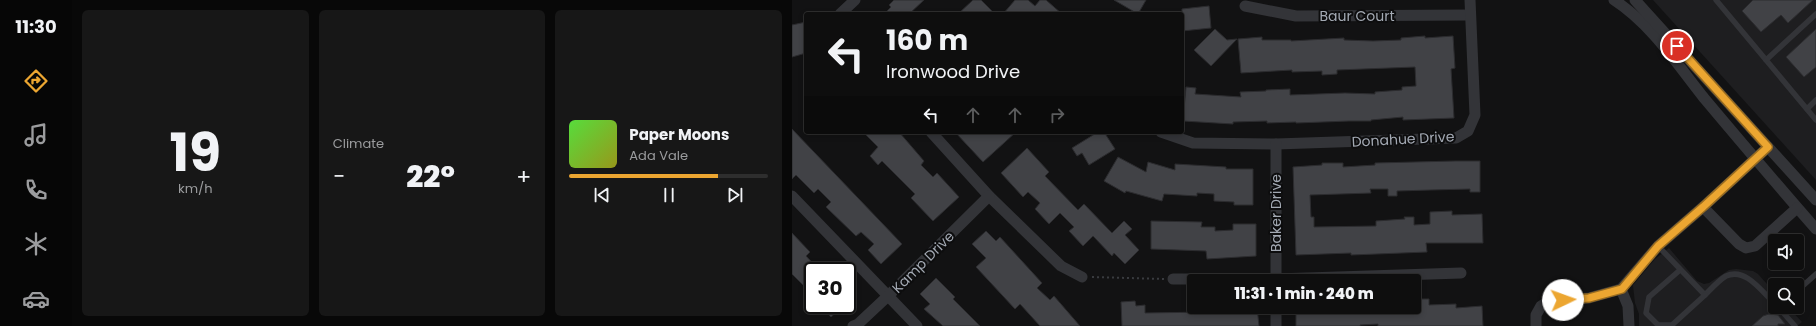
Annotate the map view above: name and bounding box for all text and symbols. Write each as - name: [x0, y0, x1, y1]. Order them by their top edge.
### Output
- street label: Baur Court: [1319, 6, 1395, 26]
- text: 11:30: [15, 14, 57, 39]
- text: 160 m: [886, 21, 968, 60]
- icon: left: [820, 28, 872, 80]
- pin: [1660, 29, 1694, 63]
- icon: arrive: [1666, 35, 1688, 57]
- text: Ironwood Drive: [886, 59, 1020, 84]
- icon: directions: [22, 67, 50, 95]
- icon: left: [920, 104, 942, 126]
- icon: ahead: [962, 104, 984, 126]
- icon: ahead: [1004, 104, 1026, 126]
- icon: right: [1046, 104, 1068, 126]
- text: 19: [170, 116, 221, 189]
- icon: music: [22, 121, 50, 149]
- text: Paper Moons: [629, 124, 729, 145]
- street label: Donahue Drive: [1351, 126, 1455, 152]
- text: Climate: [333, 134, 384, 153]
- text: Ada Vale: [629, 146, 688, 165]
- text: 22°: [406, 155, 455, 198]
- text: −: [333, 161, 345, 192]
- text: +: [516, 161, 531, 192]
- street label: Baker Drive: [1266, 174, 1286, 252]
- icon: phone: [22, 176, 50, 204]
- text: km/h: [178, 179, 213, 198]
- icon: previous: [591, 184, 613, 206]
- icon: pause: [658, 184, 680, 206]
- icon: next: [724, 184, 746, 206]
- street label: Kamp Drive: [887, 226, 959, 298]
- icon: climate: [22, 230, 50, 258]
- map controls: [1768, 234, 1804, 314]
- button: sound: [1768, 234, 1804, 270]
- speed limit sign: 30: [804, 262, 856, 314]
- button: search: [1768, 278, 1804, 314]
- position arrow: [1542, 279, 1584, 321]
- text: 11:31 · 1 min · 240 m: [1234, 283, 1374, 304]
- icon: car: [22, 285, 50, 313]

